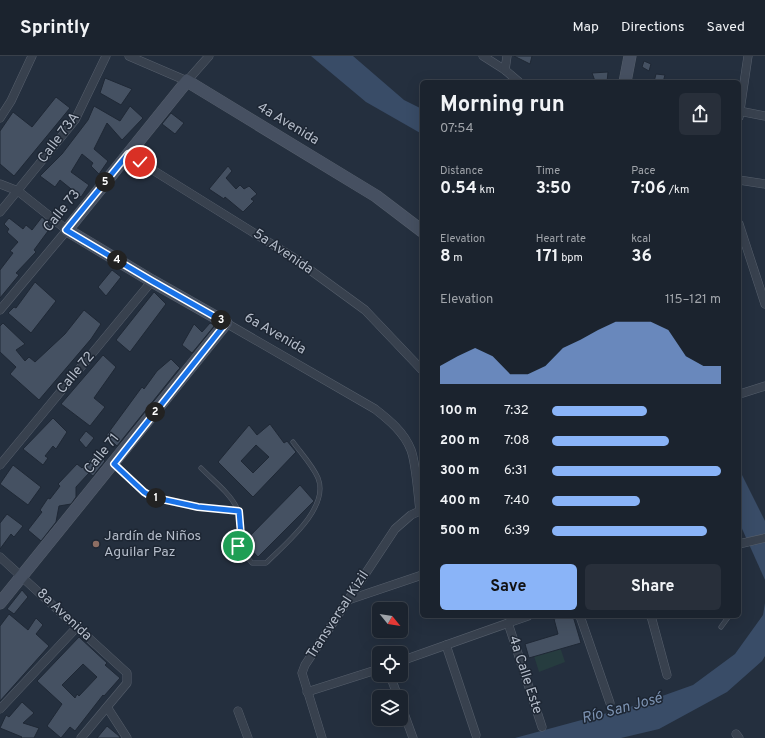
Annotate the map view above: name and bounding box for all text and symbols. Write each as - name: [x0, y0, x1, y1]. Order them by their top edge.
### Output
- text: Sprintly: [20, 16, 90, 40]
- text: Map: [573, 19, 599, 36]
- text: Directions: [621, 19, 685, 36]
- text: Saved: [707, 19, 745, 36]
- text: Morning run: [440, 92, 565, 119]
- button: share: [679, 93, 721, 135]
- street label: 4a Avenida: [254, 99, 322, 149]
- street label: Calle 73A: [34, 109, 84, 167]
- text: 07:54: [440, 121, 474, 137]
- pin: [123, 145, 157, 179]
- icon: check: [129, 151, 151, 173]
- text: Distance: [440, 164, 483, 178]
- text: Time: [536, 164, 560, 178]
- text: Pace: [631, 164, 656, 178]
- pin: 5: [95, 172, 115, 192]
- text: 5: [102, 175, 108, 189]
- text: 0.54: [440, 178, 477, 200]
- text: 3:50: [536, 178, 572, 200]
- text: 7:06: [631, 178, 666, 200]
- text: km: [477, 183, 495, 197]
- text: /km: [666, 183, 689, 197]
- street label: Calle 73: [40, 186, 84, 236]
- street label: 5a Avenida: [250, 226, 316, 278]
- text: Elevation: [440, 232, 485, 246]
- text: Heart rate: [536, 232, 586, 246]
- text: kcal: [631, 232, 651, 246]
- text: 8: [440, 246, 451, 268]
- text: 171: [536, 246, 559, 268]
- text: 36: [631, 246, 652, 268]
- pin: 4: [107, 250, 127, 270]
- text: m: [451, 251, 463, 265]
- text: bpm: [559, 251, 583, 265]
- text: 4: [113, 253, 121, 267]
- text: Elevation: [440, 292, 493, 308]
- text: 115–121 m: [665, 292, 721, 308]
- street label: 6a Avenida: [241, 309, 309, 359]
- pin: 3: [211, 310, 231, 330]
- text: 3: [218, 313, 224, 327]
- street label: Calle 72: [54, 349, 98, 397]
- pin: 2: [145, 402, 165, 422]
- text: 100 m: [440, 403, 477, 419]
- text: 7:32: [504, 403, 529, 419]
- text: 2: [152, 405, 158, 419]
- street label: Calle 71: [81, 430, 123, 478]
- text: 200 m: [440, 433, 480, 449]
- text: 7:08: [504, 433, 529, 449]
- text: 300 m: [440, 463, 479, 479]
- text: 6:31: [504, 463, 527, 479]
- pin: 1: [146, 488, 166, 508]
- text: 1: [154, 491, 158, 505]
- text: 400 m: [440, 493, 480, 509]
- text: 7:40: [504, 493, 530, 509]
- text: 500 m: [440, 523, 480, 539]
- text: 6:39: [504, 523, 530, 539]
- place label: Jardín de Niños Aguilar Paz: [104, 528, 201, 561]
- pin: [221, 529, 255, 563]
- icon: arrive: [227, 535, 249, 557]
- marker: Jardín de Niños Aguilar Paz: [91, 539, 101, 549]
- button: Save: [440, 564, 577, 610]
- button: Share: [585, 564, 721, 610]
- street label: Transversal Kizil: [303, 568, 373, 662]
- street label: 8a Avenida: [33, 585, 95, 645]
- north arrow: [372, 602, 408, 638]
- map controls: [372, 602, 408, 726]
- street label: 4a Calle Este: [504, 634, 546, 716]
- button: locate: [372, 646, 408, 682]
- water label: Río San José: [580, 689, 666, 729]
- button: layers: [372, 690, 408, 726]

